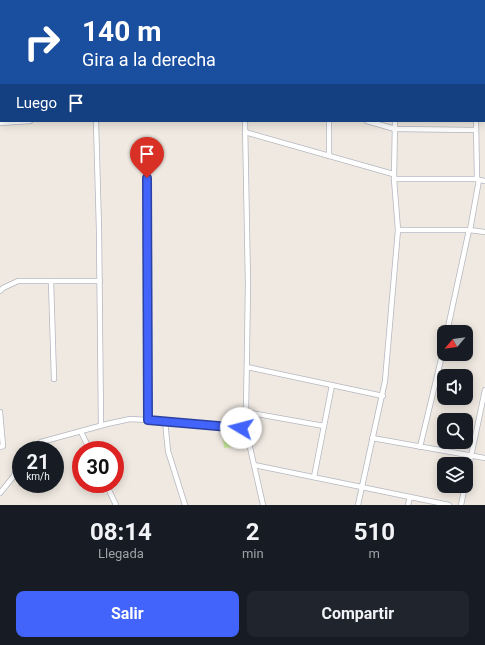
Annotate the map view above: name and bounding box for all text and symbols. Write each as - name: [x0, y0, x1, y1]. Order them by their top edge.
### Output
- text: 140 m: [82, 15, 161, 48]
- icon: right: [16, 16, 68, 68]
- text: Gira a la derecha: [82, 49, 216, 70]
- icon: arrive: [65, 92, 87, 114]
- text: Luego: [16, 94, 57, 112]
- pin: [130, 137, 164, 178]
- icon: arrive: [136, 143, 158, 165]
- north arrow: [437, 325, 473, 361]
- map controls: [437, 325, 473, 493]
- button: sound: [437, 369, 473, 405]
- position arrow: [220, 407, 262, 449]
- button: search: [437, 413, 473, 449]
- speed limit sign: 30: [72, 441, 124, 493]
- text: 21: [27, 450, 49, 474]
- button: layers: [437, 457, 473, 493]
- text: km/h: [26, 471, 50, 482]
- text: 08:14: [90, 518, 152, 546]
- text: 2: [246, 518, 260, 546]
- text: 510: [354, 518, 395, 546]
- text: Llegada: [98, 546, 144, 561]
- text: min: [242, 546, 264, 561]
- text: m: [369, 546, 380, 561]
- button: Salir: [16, 591, 239, 637]
- button: Compartir: [247, 591, 469, 637]

